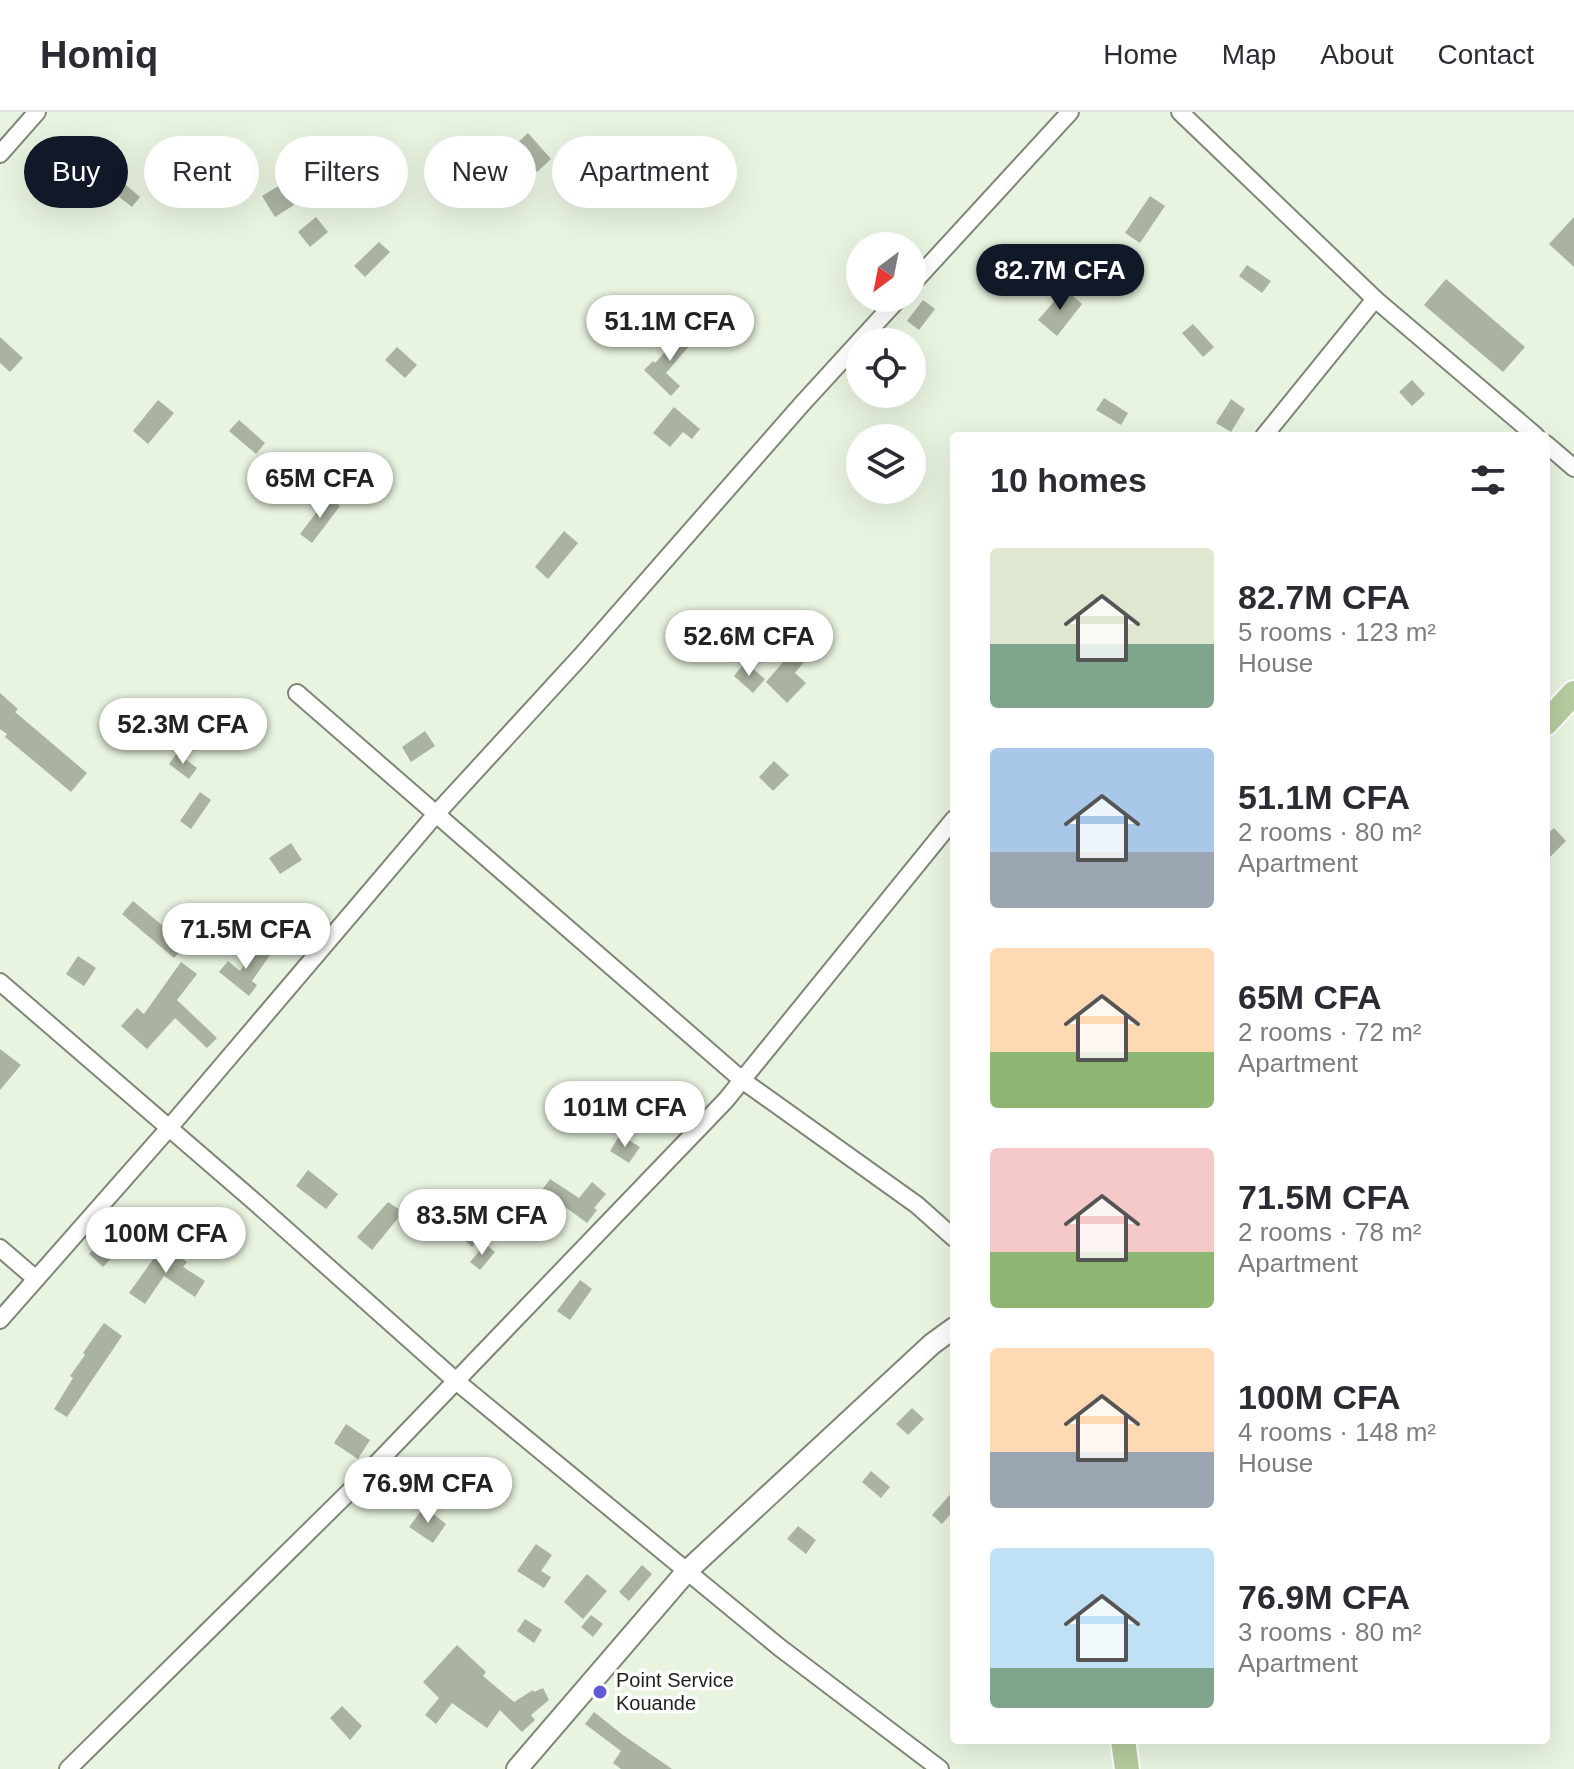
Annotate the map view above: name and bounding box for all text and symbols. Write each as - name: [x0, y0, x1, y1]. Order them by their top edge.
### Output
- text: Homiq: [40, 34, 158, 76]
- text: Home: [1103, 39, 1178, 70]
- text: Map: [1222, 39, 1276, 70]
- text: About: [1320, 39, 1394, 70]
- text: Contact: [1438, 39, 1534, 70]
- chip: Buy: [24, 136, 128, 208]
- chip: Rent: [144, 136, 259, 208]
- chip: Filters: [275, 136, 408, 208]
- chip: New: [424, 136, 536, 208]
- chip: Apartment: [552, 136, 737, 208]
- north arrow: [846, 232, 926, 312]
- map controls: [846, 232, 926, 504]
- pin: 82.7M CFA: [968, 244, 1152, 312]
- text: 82.7M CFA: [994, 255, 1126, 285]
- pin: 51.1M CFA: [578, 295, 762, 363]
- text: 51.1M CFA: [604, 306, 736, 336]
- button: locate: [846, 328, 926, 408]
- button: layers: [846, 424, 926, 504]
- pin: 65M CFA: [246, 452, 394, 520]
- icon: filters: [1466, 458, 1510, 502]
- text: 10 homes: [990, 461, 1147, 499]
- text: 65M CFA: [265, 463, 375, 493]
- text: 82.7M CFA: [1238, 578, 1410, 616]
- icon: home: [1054, 580, 1150, 676]
- pin: 52.6M CFA: [657, 610, 841, 678]
- text: 5 rooms · 123 m²: [1238, 617, 1436, 647]
- text: 52.6M CFA: [683, 621, 815, 651]
- text: House: [1238, 648, 1313, 678]
- pin: 52.3M CFA: [91, 698, 275, 766]
- text: 52.3M CFA: [117, 709, 249, 739]
- text: 51.1M CFA: [1238, 778, 1410, 816]
- icon: home: [1054, 780, 1150, 876]
- text: 2 rooms · 80 m²: [1238, 817, 1422, 847]
- text: Apartment: [1238, 848, 1358, 878]
- pin: 71.5M CFA: [154, 903, 338, 971]
- text: 71.5M CFA: [180, 914, 312, 944]
- text: 65M CFA: [1238, 978, 1382, 1016]
- icon: home: [1054, 980, 1150, 1076]
- text: 2 rooms · 72 m²: [1238, 1017, 1422, 1047]
- text: Apartment: [1238, 1048, 1358, 1078]
- pin: 101M CFA: [542, 1081, 708, 1149]
- text: 101M CFA: [563, 1092, 687, 1122]
- text: 71.5M CFA: [1238, 1178, 1410, 1216]
- icon: home: [1054, 1180, 1150, 1276]
- pin: 83.5M CFA: [390, 1189, 574, 1257]
- text: 83.5M CFA: [416, 1200, 548, 1230]
- pin: 100M CFA: [83, 1207, 249, 1275]
- text: 2 rooms · 78 m²: [1238, 1217, 1422, 1247]
- text: 100M CFA: [104, 1218, 228, 1248]
- text: Apartment: [1238, 1248, 1358, 1278]
- text: 100M CFA: [1238, 1378, 1401, 1416]
- icon: home: [1054, 1380, 1150, 1476]
- text: 4 rooms · 148 m²: [1238, 1417, 1436, 1447]
- text: House: [1238, 1448, 1313, 1478]
- pin: 76.9M CFA: [336, 1457, 520, 1525]
- text: 76.9M CFA: [362, 1468, 494, 1498]
- text: 76.9M CFA: [1238, 1578, 1410, 1616]
- icon: home: [1054, 1580, 1150, 1676]
- text: 3 rooms · 80 m²: [1238, 1617, 1422, 1647]
- text: Apartment: [1238, 1648, 1358, 1678]
- place label: Point Service Kouande: [616, 1669, 734, 1714]
- marker: Point Service Kouande: [591, 1683, 609, 1701]

